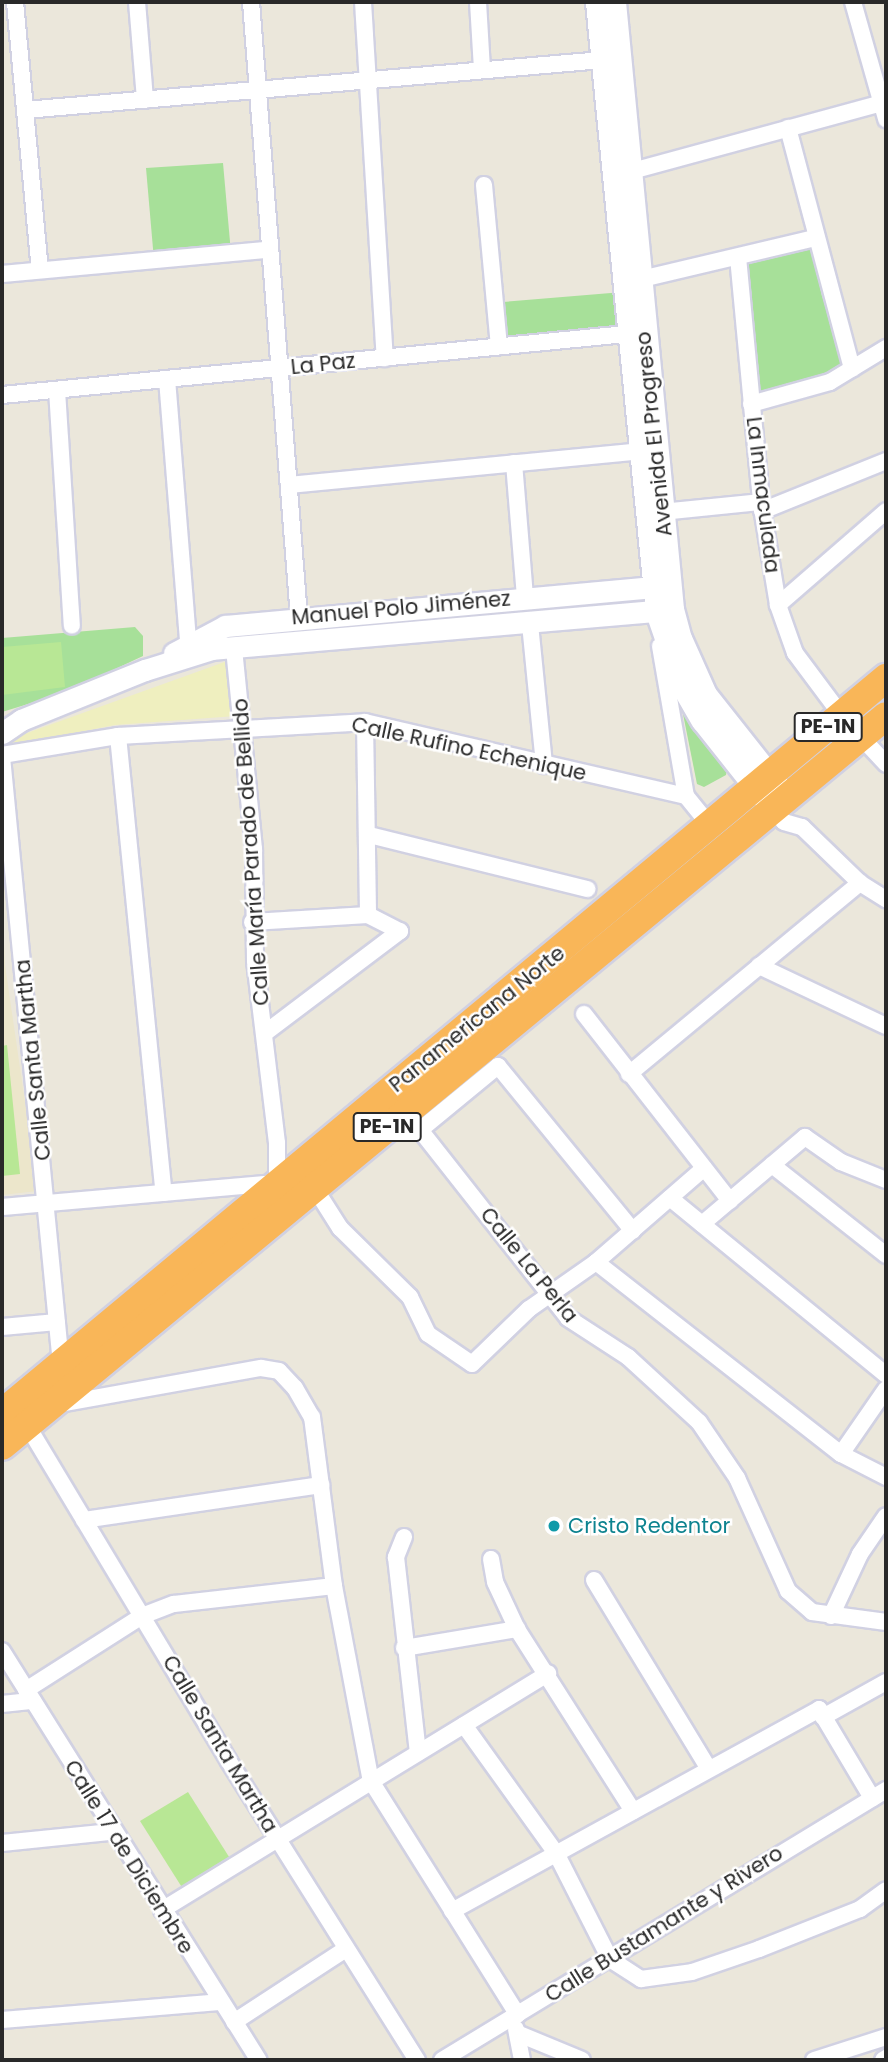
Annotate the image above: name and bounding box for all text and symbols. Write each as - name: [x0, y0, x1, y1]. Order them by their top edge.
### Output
- street label: Avenida El Progreso: [631, 330, 677, 538]
- street label: La Paz: [289, 348, 357, 380]
- street label: La Inmaculada: [741, 415, 785, 575]
- street label: Manuel Polo Jiménez: [290, 586, 512, 630]
- street label: Calle María Parado de Bellido: [228, 698, 274, 1006]
- street label: Calle Rufino Echenique: [349, 712, 589, 786]
- road number: PE-1N: [793, 712, 863, 742]
- street label: Panamericana Norte: [384, 940, 570, 1098]
- street label: Calle Santa Martha: [10, 958, 56, 1162]
- road number: PE-1N: [352, 1112, 422, 1142]
- street label: Calle La Perla: [475, 1202, 583, 1328]
- place label: Cristo Redentor: [568, 1513, 730, 1539]
- marker: Cristo Redentor: [546, 1518, 562, 1534]
- street label: Calle Santa Martha: [157, 1651, 283, 1837]
- street label: Calle 17 de Diciembre: [59, 1756, 199, 1958]
- street label: Calle Bustamante y Rivero: [541, 1840, 787, 2008]

